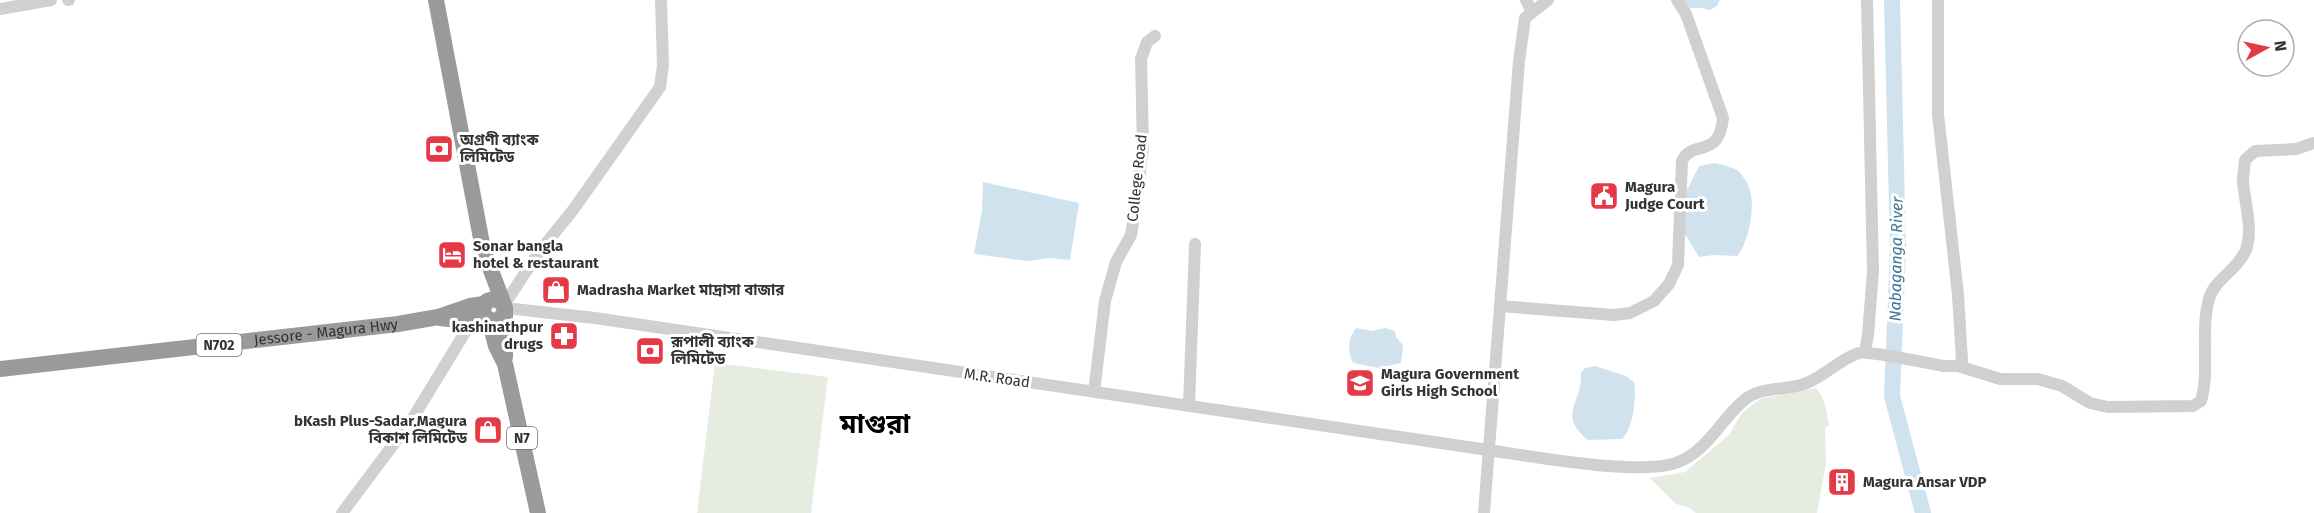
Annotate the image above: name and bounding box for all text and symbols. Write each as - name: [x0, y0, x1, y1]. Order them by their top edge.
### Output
- north arrow: [2236, 18, 2296, 78]
- text: N: [2270, 39, 2291, 53]
- place label: অগ্রণী ব্যাংক লিমিটেড: [459, 131, 540, 166]
- bank icon: অগ্রণী ব্যাংক লিমিটেড: [423, 133, 455, 165]
- street label: College Road: [1123, 133, 1151, 223]
- place label: Magura Judge Court: [1624, 178, 1705, 213]
- public building icon: Magura Judge Court: [1588, 180, 1620, 212]
- water label: Nabaganga River: [1885, 196, 1907, 321]
- place label: Sonar bangla hotel & restaurant: [473, 237, 599, 272]
- hotel icon: Sonar bangla hotel & restaurant: [436, 239, 468, 271]
- shop icon: Madrasha Market মাদ্রাসা বাজার: [540, 274, 572, 306]
- place label: Madrasha Market মাদ্রাসা বাজার: [577, 281, 785, 299]
- street label: Jessore - Magura Hwy: [253, 315, 399, 349]
- place label: kashinathpur drugs: [452, 318, 544, 353]
- pharmacy icon: kashinathpur drugs: [548, 320, 580, 352]
- place label: রূপালী ব্যাংক লিমিটেড: [670, 333, 755, 368]
- road number: N702: [196, 334, 242, 356]
- bank icon: রূপালী ব্যাংক লিমিটেড: [634, 335, 666, 367]
- street label: M.R. Road: [963, 364, 1031, 392]
- place label: Magura Government Girls High School: [1381, 365, 1519, 400]
- school or university icon: Magura Government Girls High School: [1344, 367, 1376, 399]
- district label: মাগুরা: [839, 408, 910, 440]
- place label: bKash Plus-Sadar,Magura বিকাশ লিমিটেড: [294, 412, 467, 447]
- shop icon: bKash Plus-Sadar,Magura বিকাশ লিমিটেড: [472, 414, 504, 446]
- road number: N7: [507, 427, 537, 449]
- building icon: Magura Ansar VDP: [1826, 466, 1858, 498]
- place label: Magura Ansar VDP: [1863, 473, 1987, 491]

